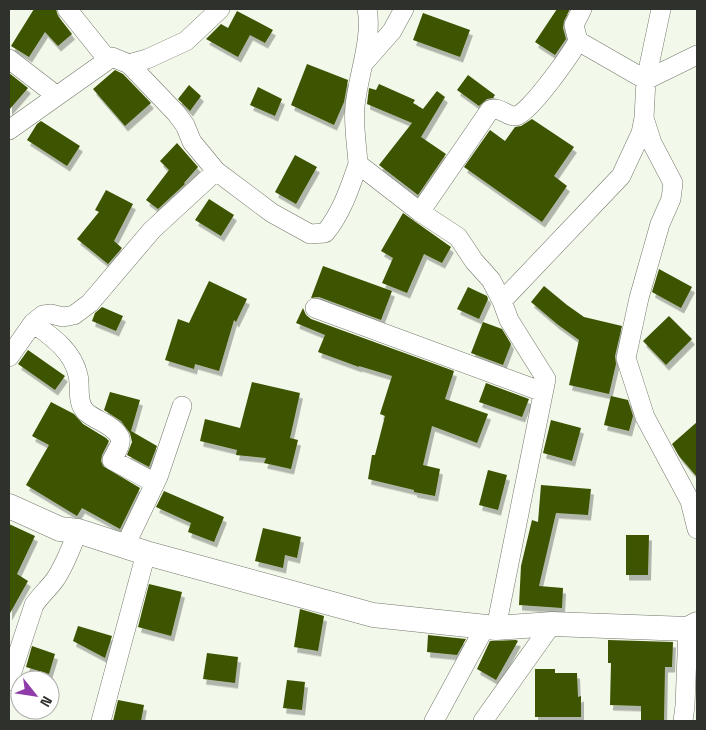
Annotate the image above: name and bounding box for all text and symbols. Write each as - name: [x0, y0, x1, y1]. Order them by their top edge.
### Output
- north arrow: [10, 670, 60, 720]
- text: N: [36, 693, 56, 710]

